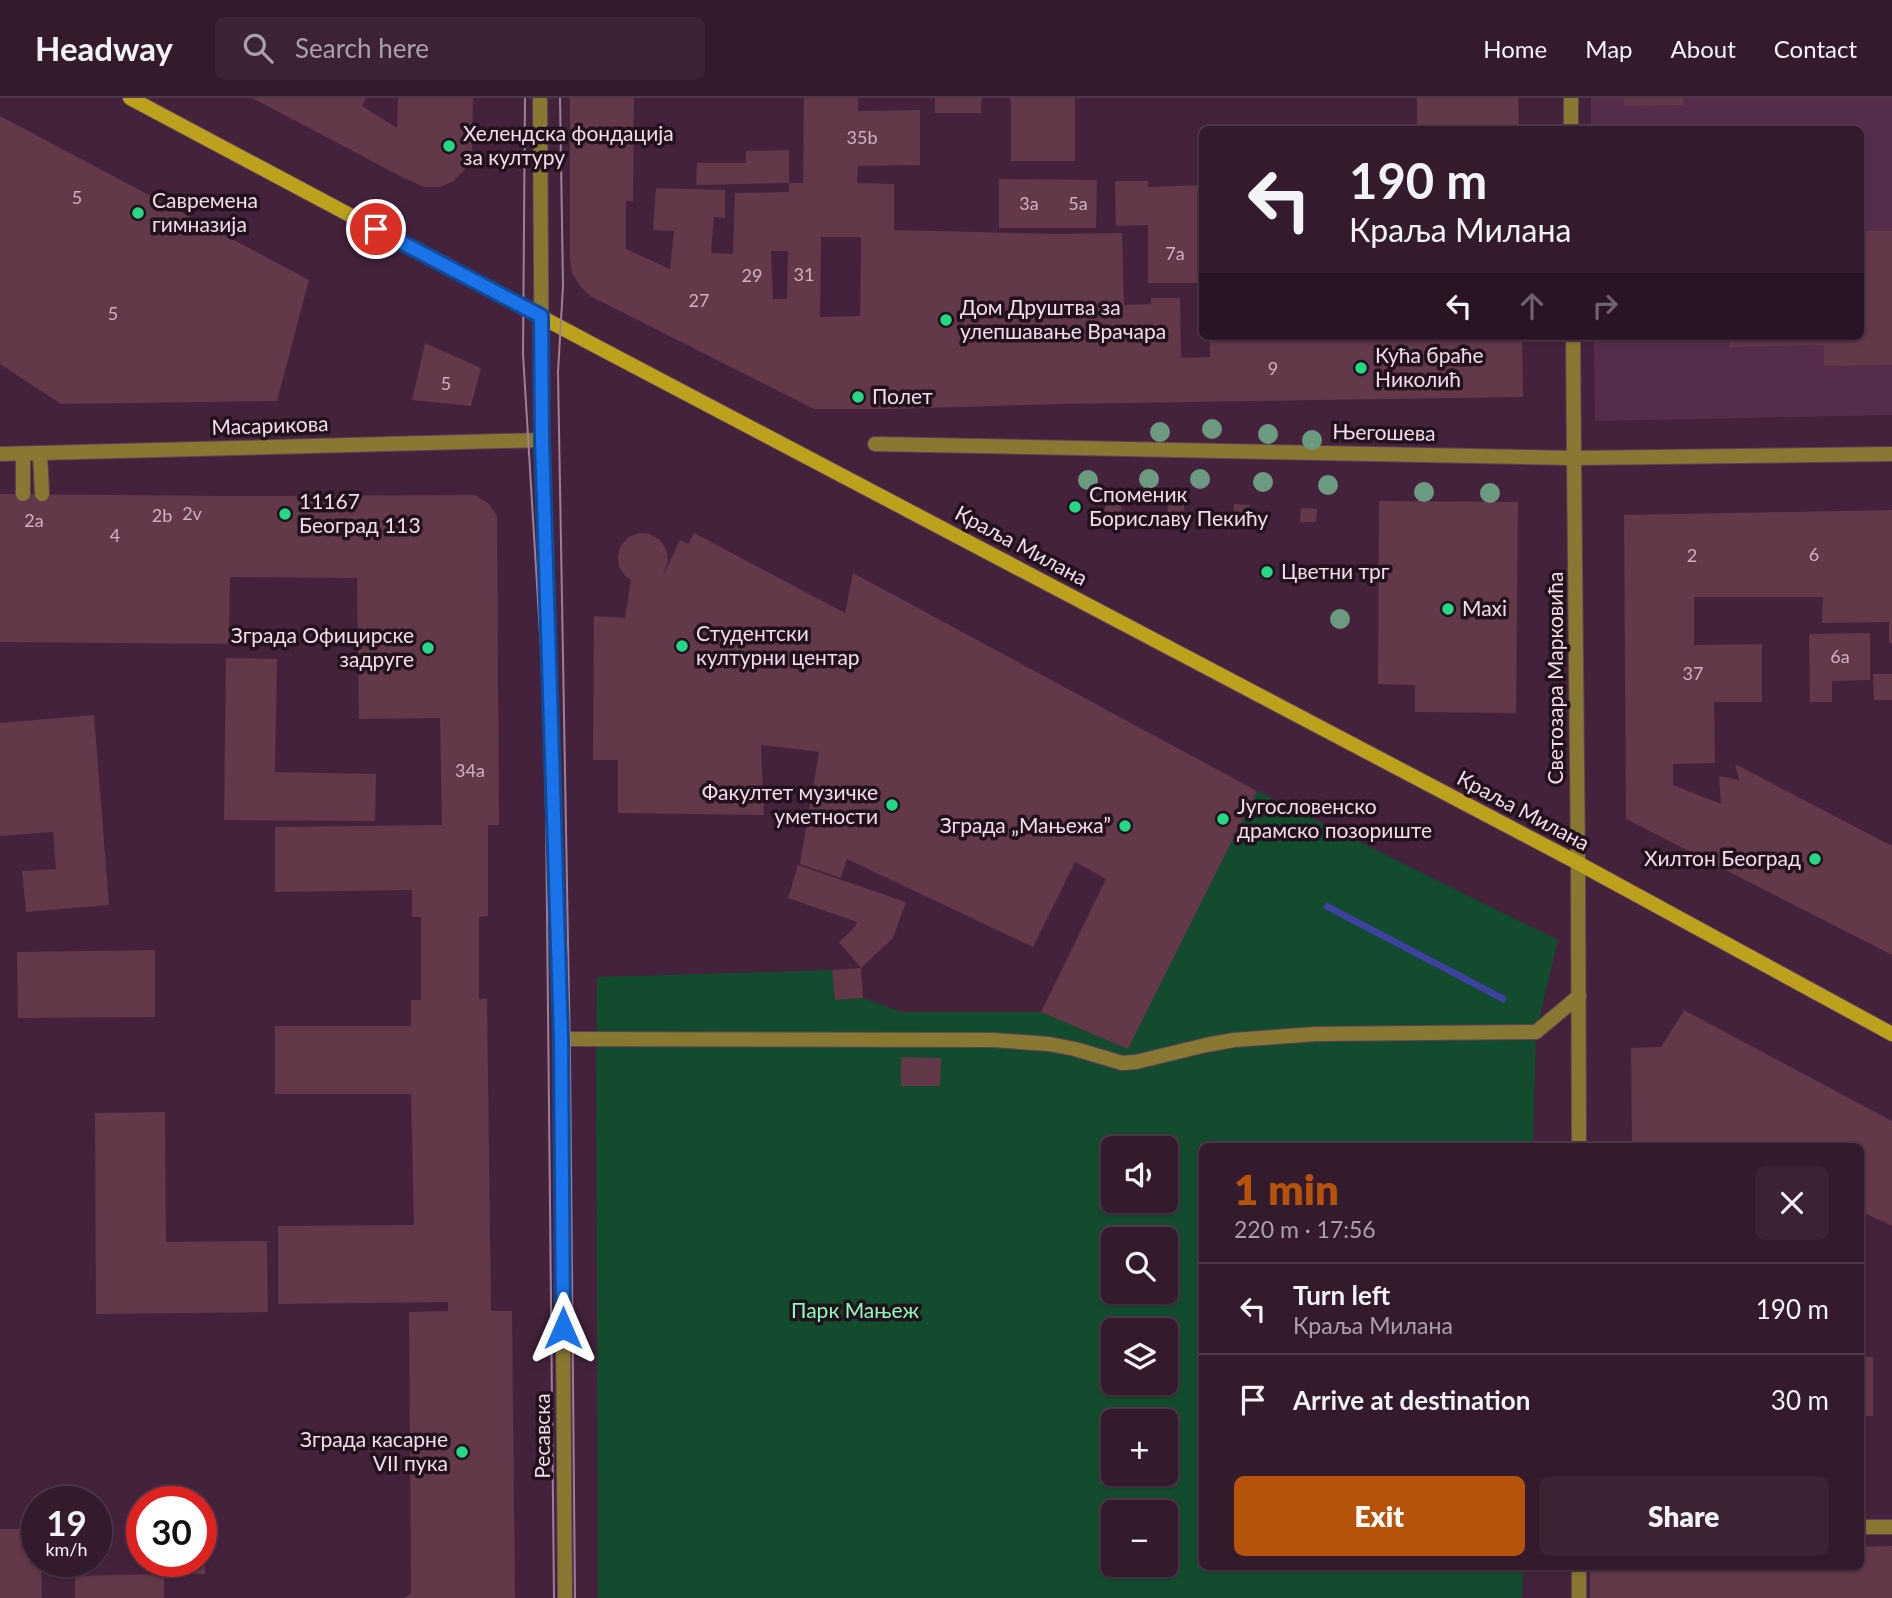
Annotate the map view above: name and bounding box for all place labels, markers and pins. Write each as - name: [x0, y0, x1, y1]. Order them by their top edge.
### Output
- place label: Хелендска фондација за културу: [463, 120, 674, 169]
- marker: Хелендска фондација за културу: [441, 138, 457, 154]
- place label: Савремена гимназија: [152, 187, 258, 236]
- pin: [346, 199, 406, 259]
- marker: Савремена гимназија: [130, 205, 146, 221]
- place label: Дом Друштва за улепшавање Врачара: [960, 294, 1166, 343]
- marker: Дом Друштва за улепшавање Врачара: [938, 312, 954, 328]
- place label: Кућа браће Николић: [1375, 342, 1484, 391]
- marker: Кућа браће Николић: [1353, 360, 1369, 376]
- place label: Полет: [872, 383, 933, 408]
- marker: Полет: [850, 389, 866, 405]
- place label: Споменик Бориславу Пекићу: [1089, 481, 1268, 530]
- place label: 11167 Београд 113: [299, 488, 421, 537]
- marker: Споменик Бориславу Пекићу: [1067, 499, 1083, 515]
- marker: 11167 Београд 113: [277, 506, 293, 522]
- place label: Цветни трг: [1281, 558, 1390, 583]
- marker: Цветни трг: [1259, 564, 1275, 580]
- place label: Maxi: [1462, 595, 1507, 620]
- marker: Maxi: [1440, 601, 1456, 617]
- place label: Студентски културни центар: [696, 620, 860, 669]
- place label: Зграда Официрске задруге: [231, 622, 414, 671]
- marker: Студентски културни центар: [674, 638, 690, 654]
- marker: Зграда Официрске задруге: [420, 640, 436, 656]
- place label: Факултет музичке уметности: [702, 779, 878, 828]
- place label: Југословенско драмско позориште: [1237, 793, 1432, 842]
- marker: Факултет музичке уметности: [884, 797, 900, 813]
- marker: Југословенско драмско позориште: [1215, 811, 1231, 827]
- place label: Зграда „Мањежа”: [940, 812, 1111, 837]
- marker: Зграда „Мањежа”: [1117, 818, 1133, 834]
- place label: Хилтон Београд: [1644, 845, 1801, 870]
- marker: Хилтон Београд: [1807, 851, 1823, 867]
- place label: Зграда касарне VII пука: [300, 1426, 448, 1475]
- marker: Зграда касарне VII пука: [454, 1444, 470, 1460]

